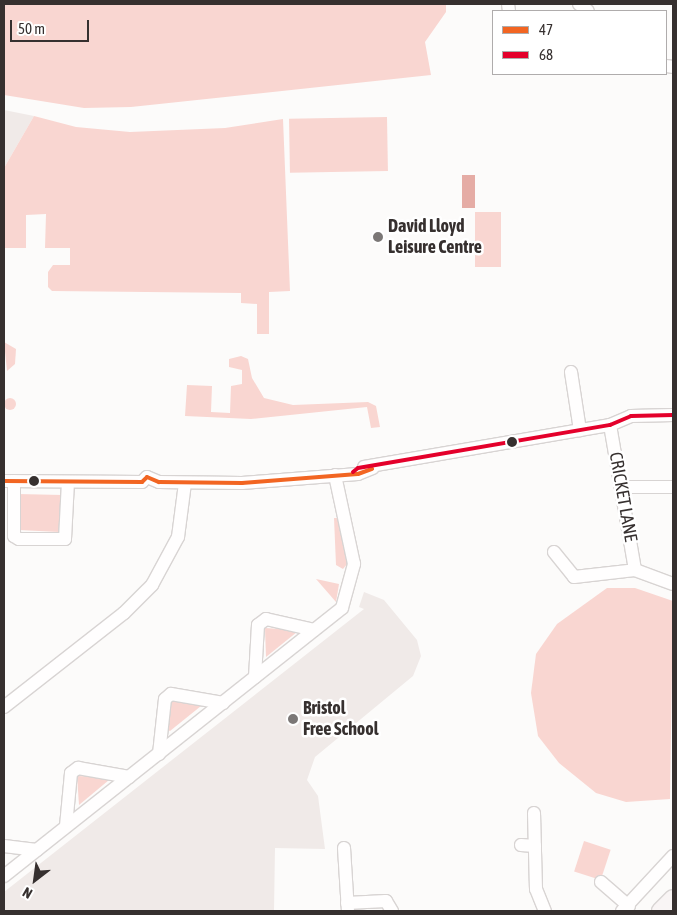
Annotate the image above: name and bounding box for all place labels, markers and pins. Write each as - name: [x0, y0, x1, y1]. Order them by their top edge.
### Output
- place label: David Lloyd Leisure Centre: [388, 216, 482, 258]
- marker: David Lloyd Leisure Centre: [372, 231, 384, 243]
- unlabelled marker: [507, 437, 517, 447]
- unlabelled marker: [29, 476, 39, 486]
- place label: Bristol Free School: [303, 698, 379, 741]
- marker: Bristol Free School: [287, 713, 299, 725]

